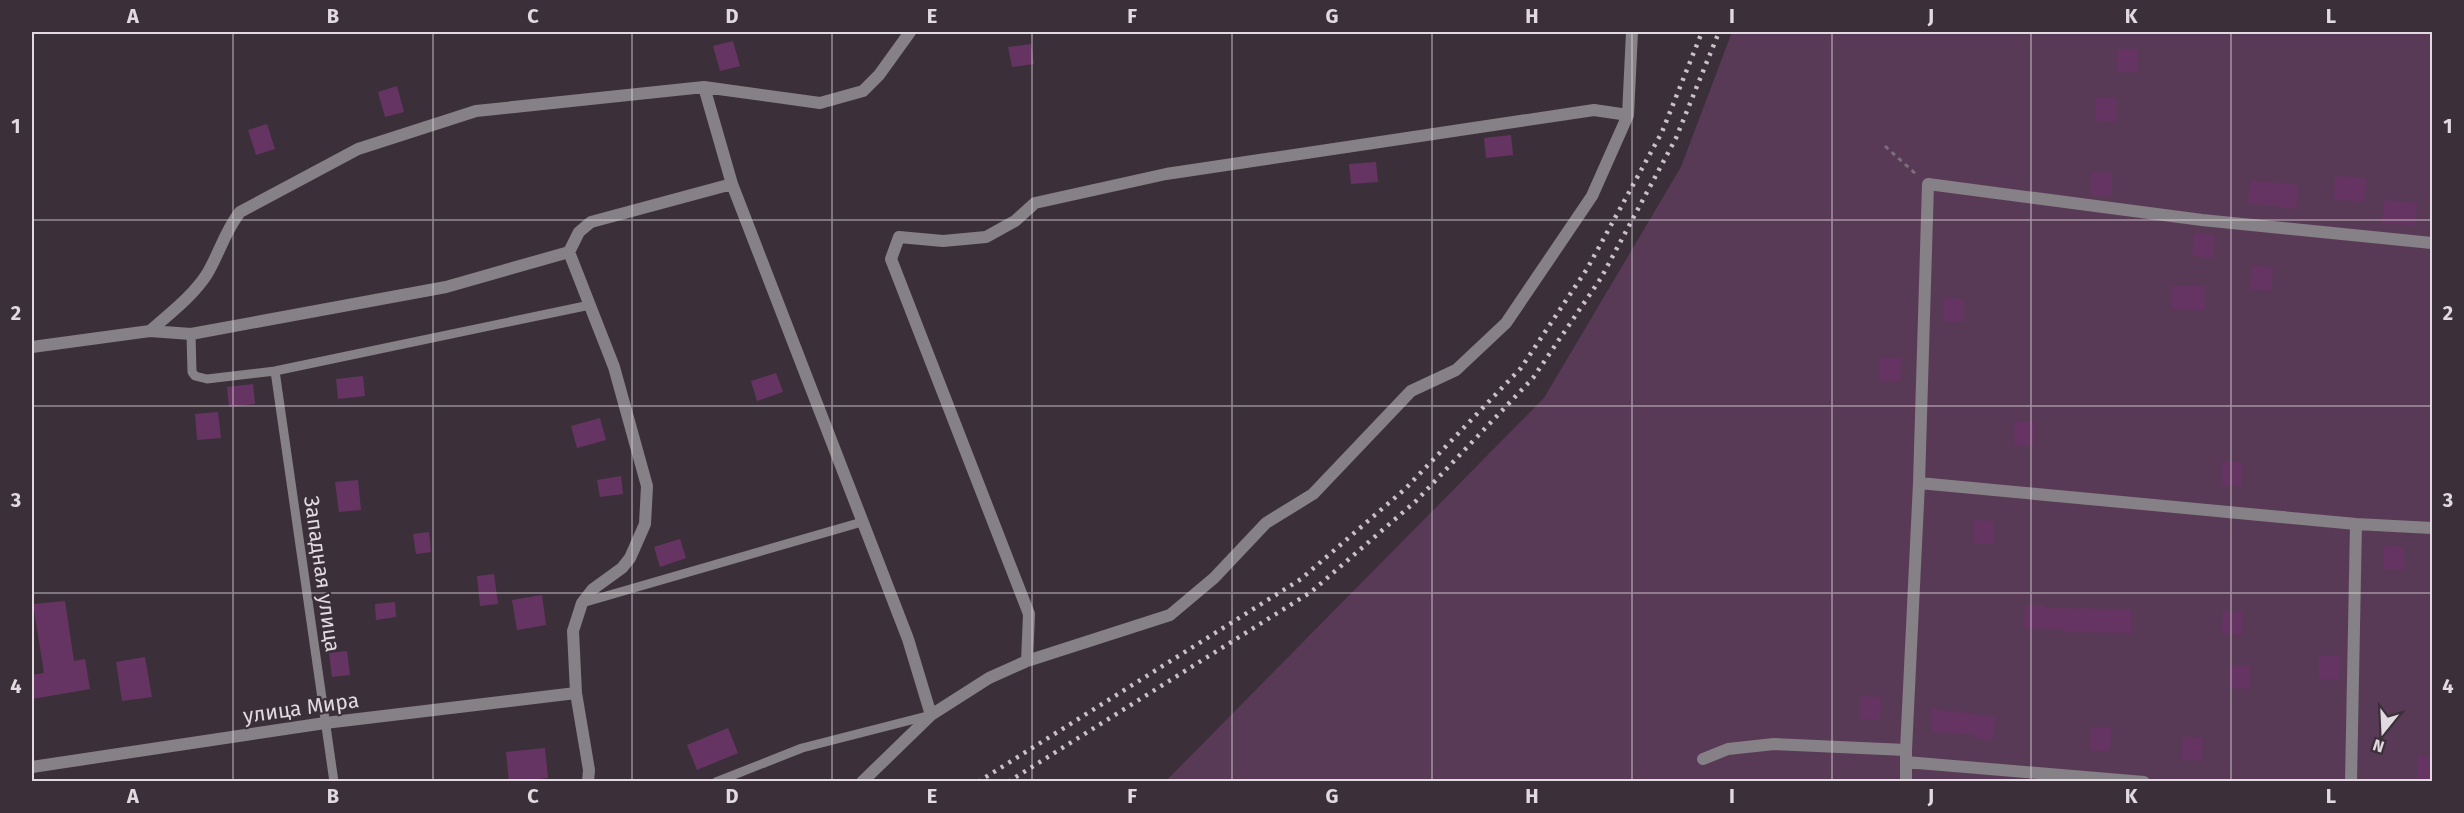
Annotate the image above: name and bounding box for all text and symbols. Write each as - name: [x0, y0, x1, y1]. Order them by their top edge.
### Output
- text: A: [126, 4, 140, 28]
- text: B: [327, 4, 339, 28]
- text: C: [527, 4, 539, 28]
- text: D: [725, 4, 739, 28]
- text: E: [927, 4, 937, 28]
- text: F: [1127, 4, 1137, 28]
- text: G: [1326, 4, 1338, 28]
- text: H: [1525, 4, 1539, 28]
- text: I: [1729, 4, 1735, 28]
- text: J: [1927, 4, 1934, 28]
- text: K: [2125, 4, 2138, 28]
- text: L: [2326, 4, 2336, 28]
- text: 1: [11, 114, 21, 138]
- text: 1: [2443, 114, 2453, 138]
- text: 2: [11, 301, 21, 325]
- text: 2: [2443, 301, 2453, 325]
- text: 3: [10, 488, 21, 512]
- text: 3: [2442, 488, 2453, 512]
- street label: Западная улица: [298, 494, 346, 654]
- text: 4: [10, 674, 22, 698]
- text: 4: [2442, 674, 2454, 698]
- street label: улица Мира: [241, 687, 361, 729]
- north arrow: [2353, 702, 2413, 762]
- text: N: [2371, 735, 2386, 756]
- text: A: [126, 784, 140, 808]
- text: B: [327, 784, 339, 808]
- text: C: [527, 784, 539, 808]
- text: D: [725, 784, 739, 808]
- text: E: [927, 784, 937, 808]
- text: F: [1127, 784, 1137, 808]
- text: G: [1326, 784, 1338, 808]
- text: H: [1525, 784, 1539, 808]
- text: I: [1729, 784, 1735, 808]
- text: J: [1927, 784, 1934, 808]
- text: K: [2125, 784, 2138, 808]
- text: L: [2326, 784, 2336, 808]

